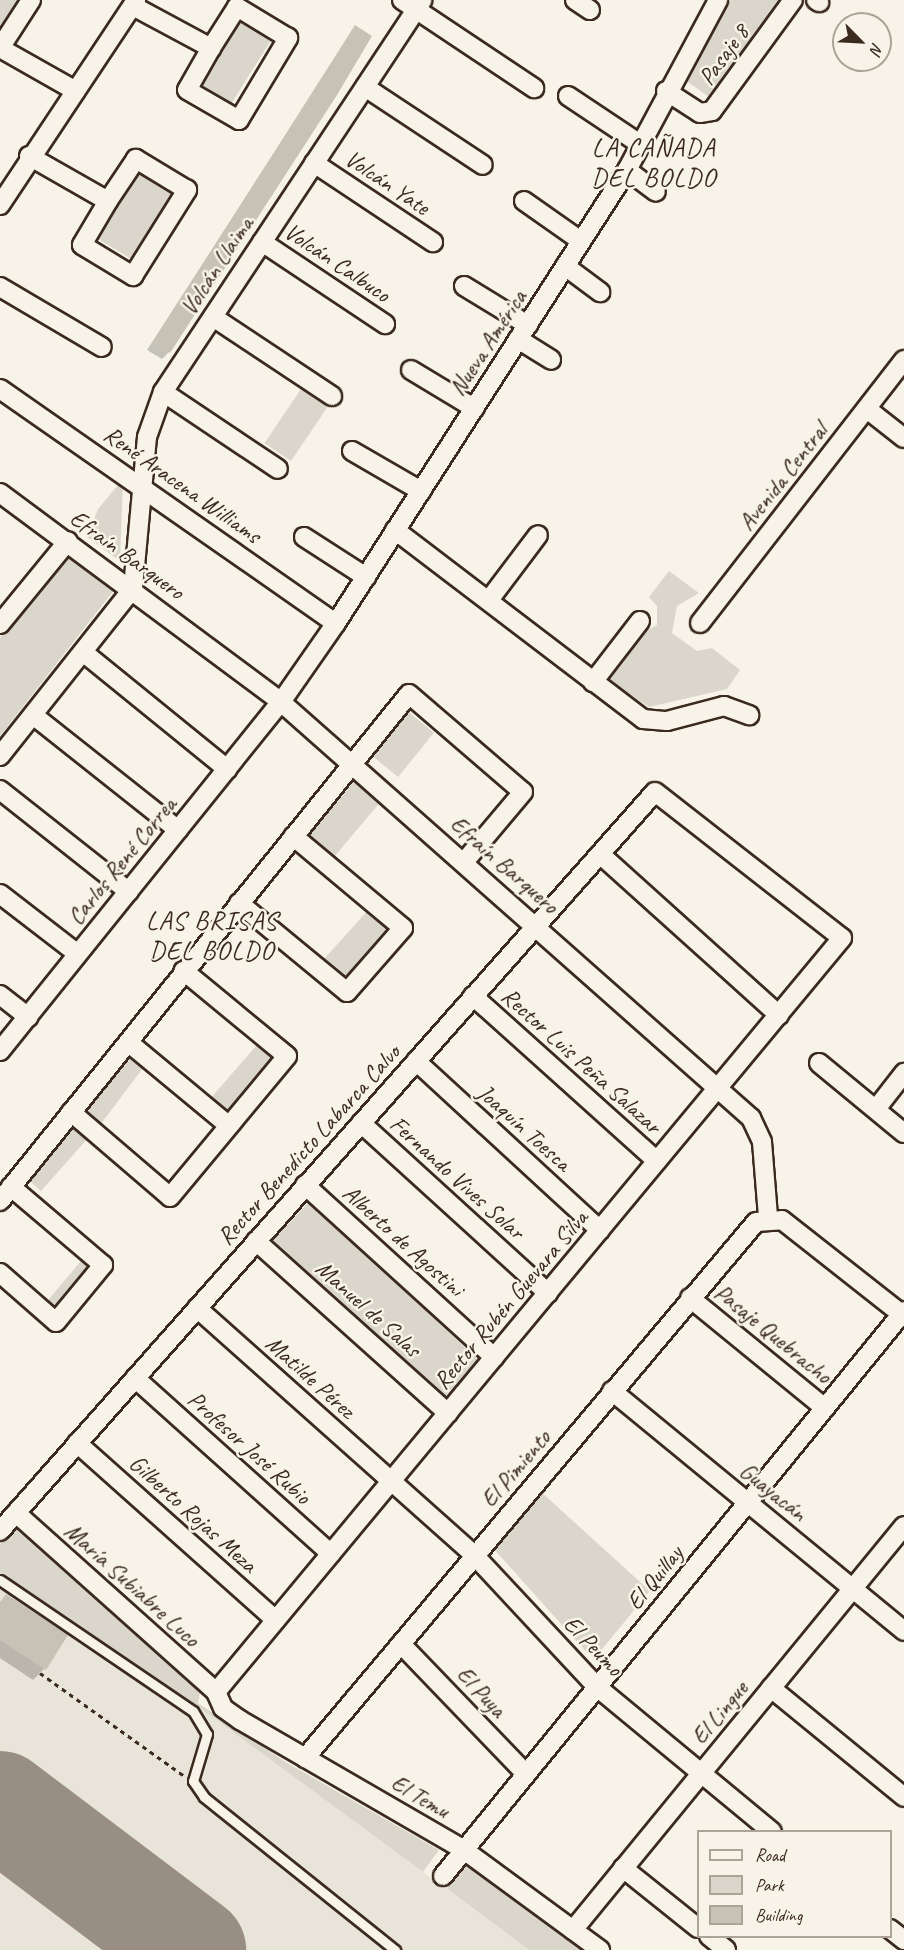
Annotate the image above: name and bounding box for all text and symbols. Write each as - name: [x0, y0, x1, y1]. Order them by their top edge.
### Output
- north arrow: [832, 12, 892, 72]
- street label: Pasaje 8: [692, 19, 756, 91]
- text: N: [865, 40, 888, 57]
- district label: LA CAÑADA DEL BOLDO: [592, 132, 716, 194]
- street label: Volcán Yate: [339, 144, 435, 222]
- street label: Volcán Llaima: [174, 211, 260, 321]
- street label: Volcán Calbuco: [278, 217, 396, 309]
- street label: Nueva América: [443, 285, 533, 401]
- street label: Avenida Central: [732, 418, 834, 536]
- street label: René Aracena Williams: [98, 420, 266, 550]
- street label: Efraín Barquero: [64, 504, 190, 606]
- street label: Carlos René Correa: [62, 791, 182, 931]
- street label: Efraín Barquero: [444, 810, 564, 920]
- district label: LAS BRISAS DEL BOLDO: [146, 905, 278, 966]
- street label: Rector Luis Peña Salazar: [496, 982, 666, 1140]
- street label: Rector Benedicto Labarca Calvo: [211, 1039, 407, 1251]
- street label: Joaquín Toesca: [471, 1079, 577, 1177]
- street label: Fernando Vives Solar: [384, 1110, 530, 1246]
- street label: Alberto de Agostini: [336, 1179, 470, 1303]
- street label: Rector Rubén Guevara Silva: [428, 1205, 594, 1395]
- street label: Manuel de Salas: [309, 1254, 427, 1364]
- street label: Pasaje Quebracho: [708, 1278, 838, 1390]
- street label: Matilde Pérez: [259, 1329, 361, 1425]
- street label: Profesor José Rubio: [182, 1385, 316, 1511]
- street label: El Pimiento: [476, 1425, 556, 1513]
- street label: Gilberto Rojas Meza: [123, 1449, 263, 1579]
- street label: Guayacán: [734, 1456, 812, 1528]
- street label: María Subiabre Luco: [59, 1518, 205, 1652]
- street label: El Quillay: [620, 1540, 690, 1616]
- street label: El Peumo: [558, 1610, 628, 1682]
- street label: El Puya: [450, 1661, 512, 1723]
- street label: El Lingue: [686, 1675, 754, 1751]
- street label: El Temu: [386, 1769, 454, 1825]
- legend: [697, 1830, 892, 1938]
- text: Road: [755, 1844, 785, 1866]
- text: Park: [755, 1874, 784, 1896]
- text: Building: [755, 1904, 802, 1926]

